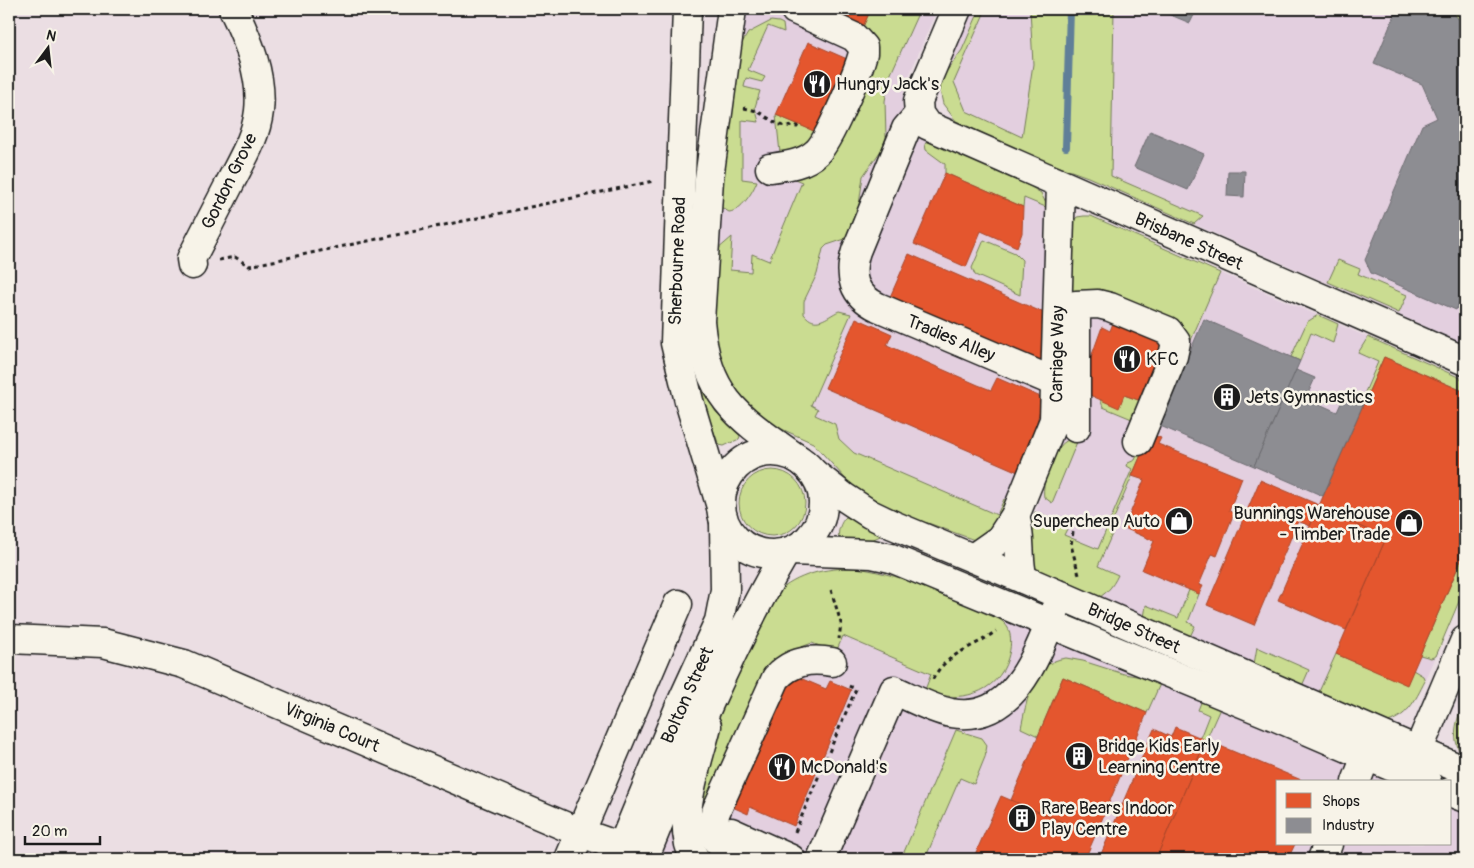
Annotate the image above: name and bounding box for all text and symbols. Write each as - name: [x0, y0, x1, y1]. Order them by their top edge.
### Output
- north arrow: [22, 22, 72, 72]
- text: N: [44, 26, 58, 45]
- restaurant icon: Hungry Jack's: [802, 69, 832, 99]
- place label: Hungry Jack's: [836, 73, 939, 96]
- street label: Gordon Grove: [196, 129, 263, 233]
- street label: Sherbourne Road: [664, 196, 691, 326]
- street label: Brisbane Street: [1131, 207, 1247, 276]
- street label: Carriage Way: [1045, 305, 1070, 403]
- street label: Tradies Alley: [903, 310, 999, 368]
- restaurant icon: KFC: [1112, 344, 1142, 374]
- place label: KFC: [1146, 348, 1179, 371]
- building icon: Jets Gymnastics: [1212, 382, 1242, 412]
- place label: Jets Gymnastics: [1246, 386, 1373, 409]
- place label: Bunnings Warehouse - Timber Trade: [1233, 502, 1390, 546]
- shop icon: Supercheap Auto: [1164, 506, 1194, 536]
- shop icon: Bunnings Warehouse - Timber Trade: [1394, 508, 1424, 538]
- place label: Supercheap Auto: [1032, 510, 1160, 533]
- street label: Bridge Street: [1084, 598, 1184, 659]
- street label: Bolton Street: [656, 642, 719, 747]
- street label: Virginia Court: [281, 697, 384, 758]
- place label: Bridge Kids Early Learning Centre: [1098, 735, 1220, 779]
- building icon: Bridge Kids Early Learning Centre: [1064, 741, 1094, 771]
- restaurant icon: McDonald's: [767, 752, 797, 782]
- place label: McDonald's: [801, 756, 887, 779]
- legend: [1276, 780, 1452, 846]
- text: Shops: [1322, 792, 1360, 811]
- place label: Rare Bears Indoor Play Centre: [1041, 797, 1175, 841]
- building icon: Rare Bears Indoor Play Centre: [1007, 803, 1037, 833]
- scale bar: [25, 813, 100, 845]
- text: Industry: [1322, 816, 1375, 835]
- text: 20 m: [32, 822, 67, 841]

